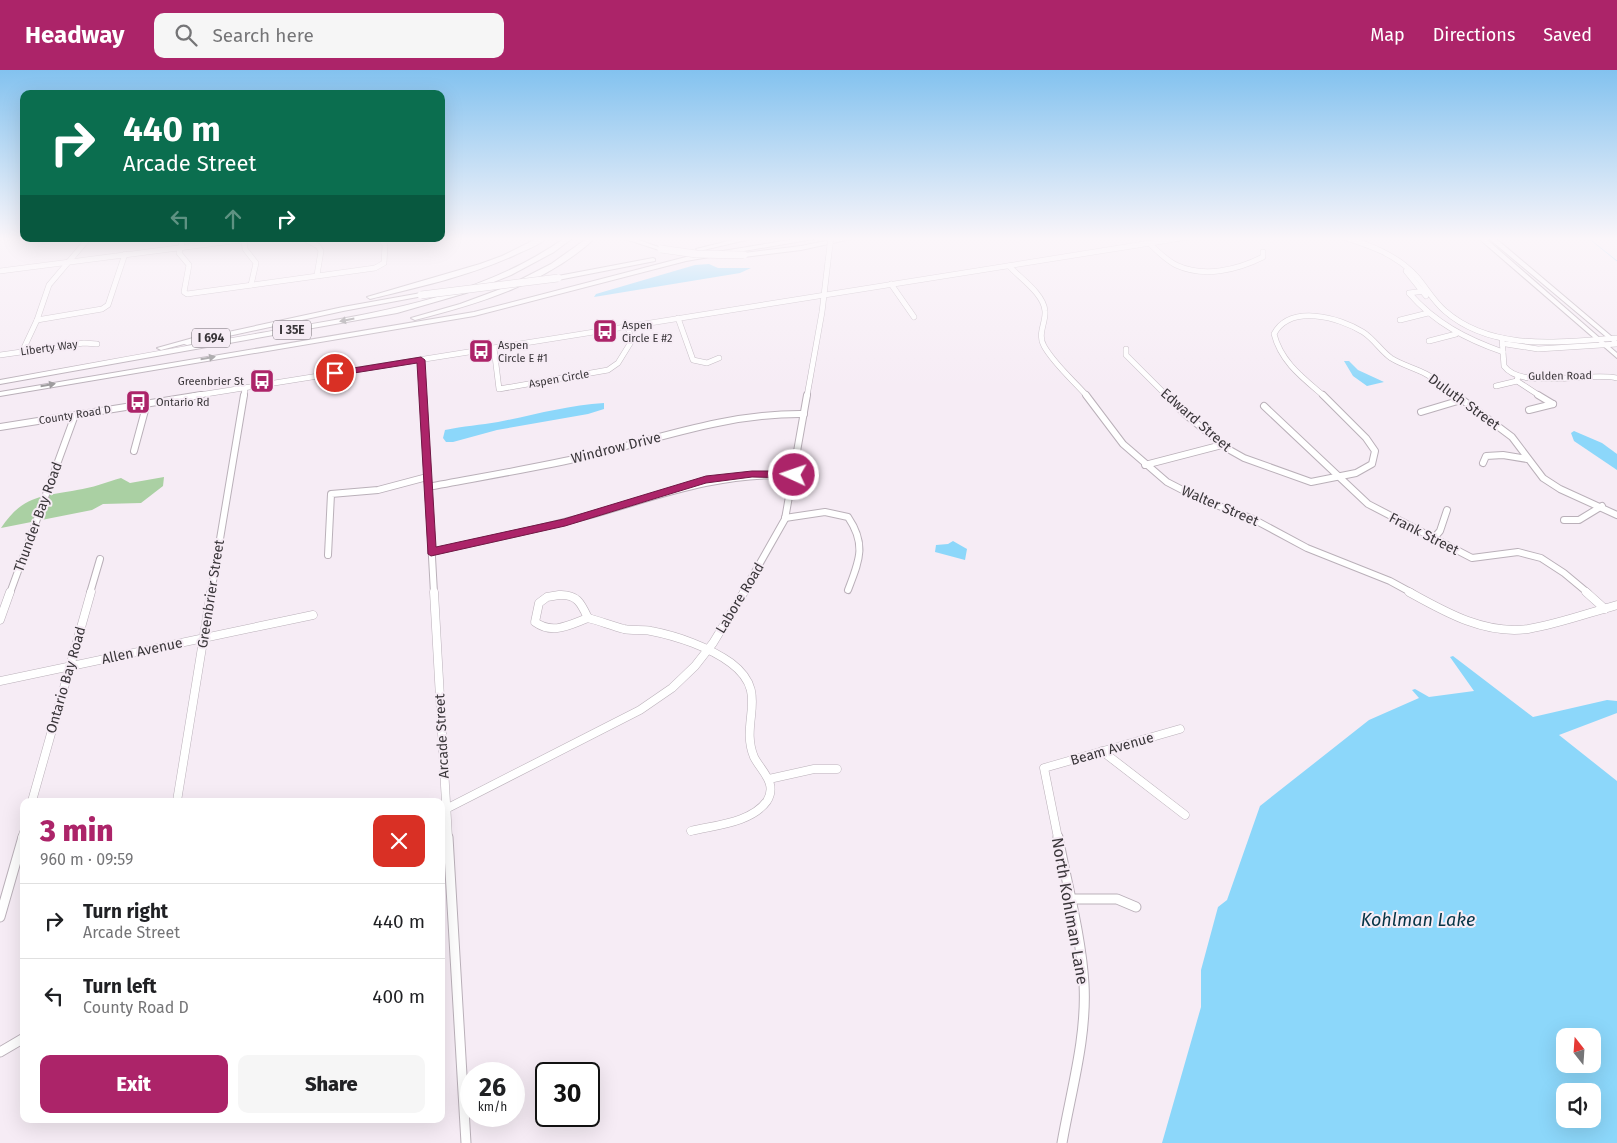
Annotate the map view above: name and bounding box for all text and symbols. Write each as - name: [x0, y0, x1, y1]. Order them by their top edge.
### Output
- search box: [154, 13, 504, 58]
- text: Headway: [25, 21, 124, 49]
- icon: search: [172, 21, 200, 49]
- text: Search here: [212, 24, 314, 47]
- text: Map: [1370, 24, 1405, 46]
- text: Directions: [1433, 24, 1515, 46]
- text: Saved: [1543, 24, 1592, 46]
- text: 440 m: [123, 108, 221, 150]
- icon: right: [40, 110, 105, 175]
- text: Arcade Street: [123, 150, 256, 177]
- icon: left: [166, 205, 194, 233]
- icon: ahead: [219, 205, 247, 233]
- icon: right: [272, 205, 300, 233]
- one-way arrow: [338, 317, 354, 325]
- bus stop icon: Aspen Circle E #2: [592, 318, 618, 344]
- place label: Aspen Circle E #2: [622, 319, 672, 345]
- road number: I 35E: [273, 320, 311, 340]
- road number: I 694: [192, 328, 230, 348]
- street label: Liberty Way: [20, 337, 79, 358]
- bus stop icon: Aspen Circle E #1: [468, 338, 494, 364]
- place label: Aspen Circle E #1: [498, 339, 548, 365]
- pin: [314, 352, 356, 394]
- one-way arrow: [200, 353, 216, 361]
- icon: arrive: [321, 359, 349, 387]
- street label: Aspen Circle: [528, 367, 590, 391]
- bus stop icon: Greenbrier St: [249, 368, 275, 394]
- street label: Gulden Road: [1528, 369, 1592, 383]
- street label: Duluth Street: [1425, 370, 1504, 434]
- place label: Greenbrier St: [178, 375, 244, 388]
- one-way arrow: [40, 381, 56, 389]
- street label: Edward Street: [1157, 385, 1236, 456]
- bus stop icon: Ontario Rd: [125, 389, 151, 415]
- place label: Ontario Rd: [156, 396, 210, 409]
- street label: County Road D: [38, 403, 112, 427]
- street label: Windrow Drive: [569, 429, 663, 467]
- position arrow: [767, 448, 819, 500]
- street label: Thunder Bay Road: [10, 460, 66, 574]
- street label: Walter Street: [1179, 482, 1262, 530]
- street label: Frank Street: [1386, 509, 1463, 559]
- street label: Greenbrier Street: [194, 538, 228, 649]
- street label: Labore Road: [712, 560, 768, 636]
- street label: Ontario Bay Road: [43, 625, 89, 735]
- street label: Allen Avenue: [100, 634, 184, 668]
- street label: Arcade Street: [431, 692, 453, 779]
- street label: Beam Avenue: [1068, 729, 1156, 769]
- text: 3 min: [40, 813, 114, 849]
- button: close: [373, 815, 425, 867]
- street label: North Kohlman Lane: [1048, 836, 1092, 986]
- text: 960 m · 09:59: [40, 850, 133, 869]
- text: Turn right: [83, 900, 168, 923]
- icon: right: [40, 907, 68, 935]
- water label: Kohlman Lake: [1361, 909, 1475, 931]
- text: 440 m: [373, 910, 425, 933]
- text: Arcade Street: [83, 923, 180, 942]
- text: Turn left: [83, 975, 157, 998]
- icon: left: [40, 982, 68, 1010]
- text: 400 m: [372, 985, 425, 1008]
- text: County Road D: [83, 998, 189, 1017]
- north arrow: [1556, 1028, 1601, 1072]
- map controls: [1556, 1028, 1601, 1128]
- button: Exit: [40, 1055, 228, 1113]
- button: Share: [238, 1055, 425, 1113]
- speed limit sign: 30: [535, 1062, 600, 1127]
- text: 26: [479, 1073, 506, 1103]
- button: sound: [1556, 1083, 1601, 1128]
- text: km/h: [478, 1100, 507, 1114]

